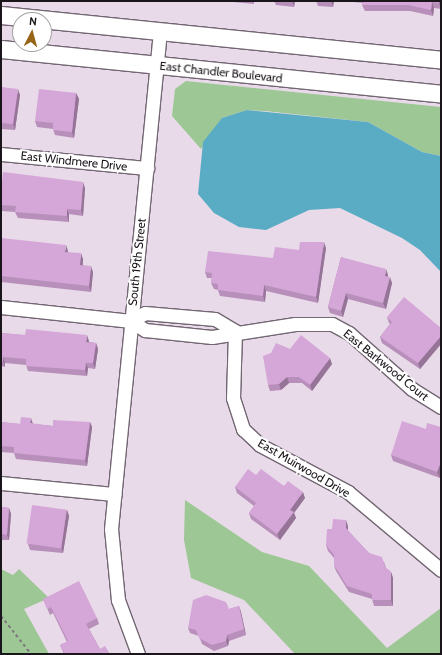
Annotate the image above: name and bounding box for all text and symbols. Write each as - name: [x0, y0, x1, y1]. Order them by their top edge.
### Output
- north arrow: [12, 12, 52, 52]
- text: N: [29, 14, 38, 28]
- street label: East Chandler Boulevard: [159, 58, 283, 86]
- street label: East Windmere Drive: [20, 148, 128, 174]
- street label: South 19th Street: [125, 218, 149, 306]
- street label: East Barkwood Court: [341, 326, 431, 404]
- street label: East Muirwood Drive: [255, 436, 353, 500]

